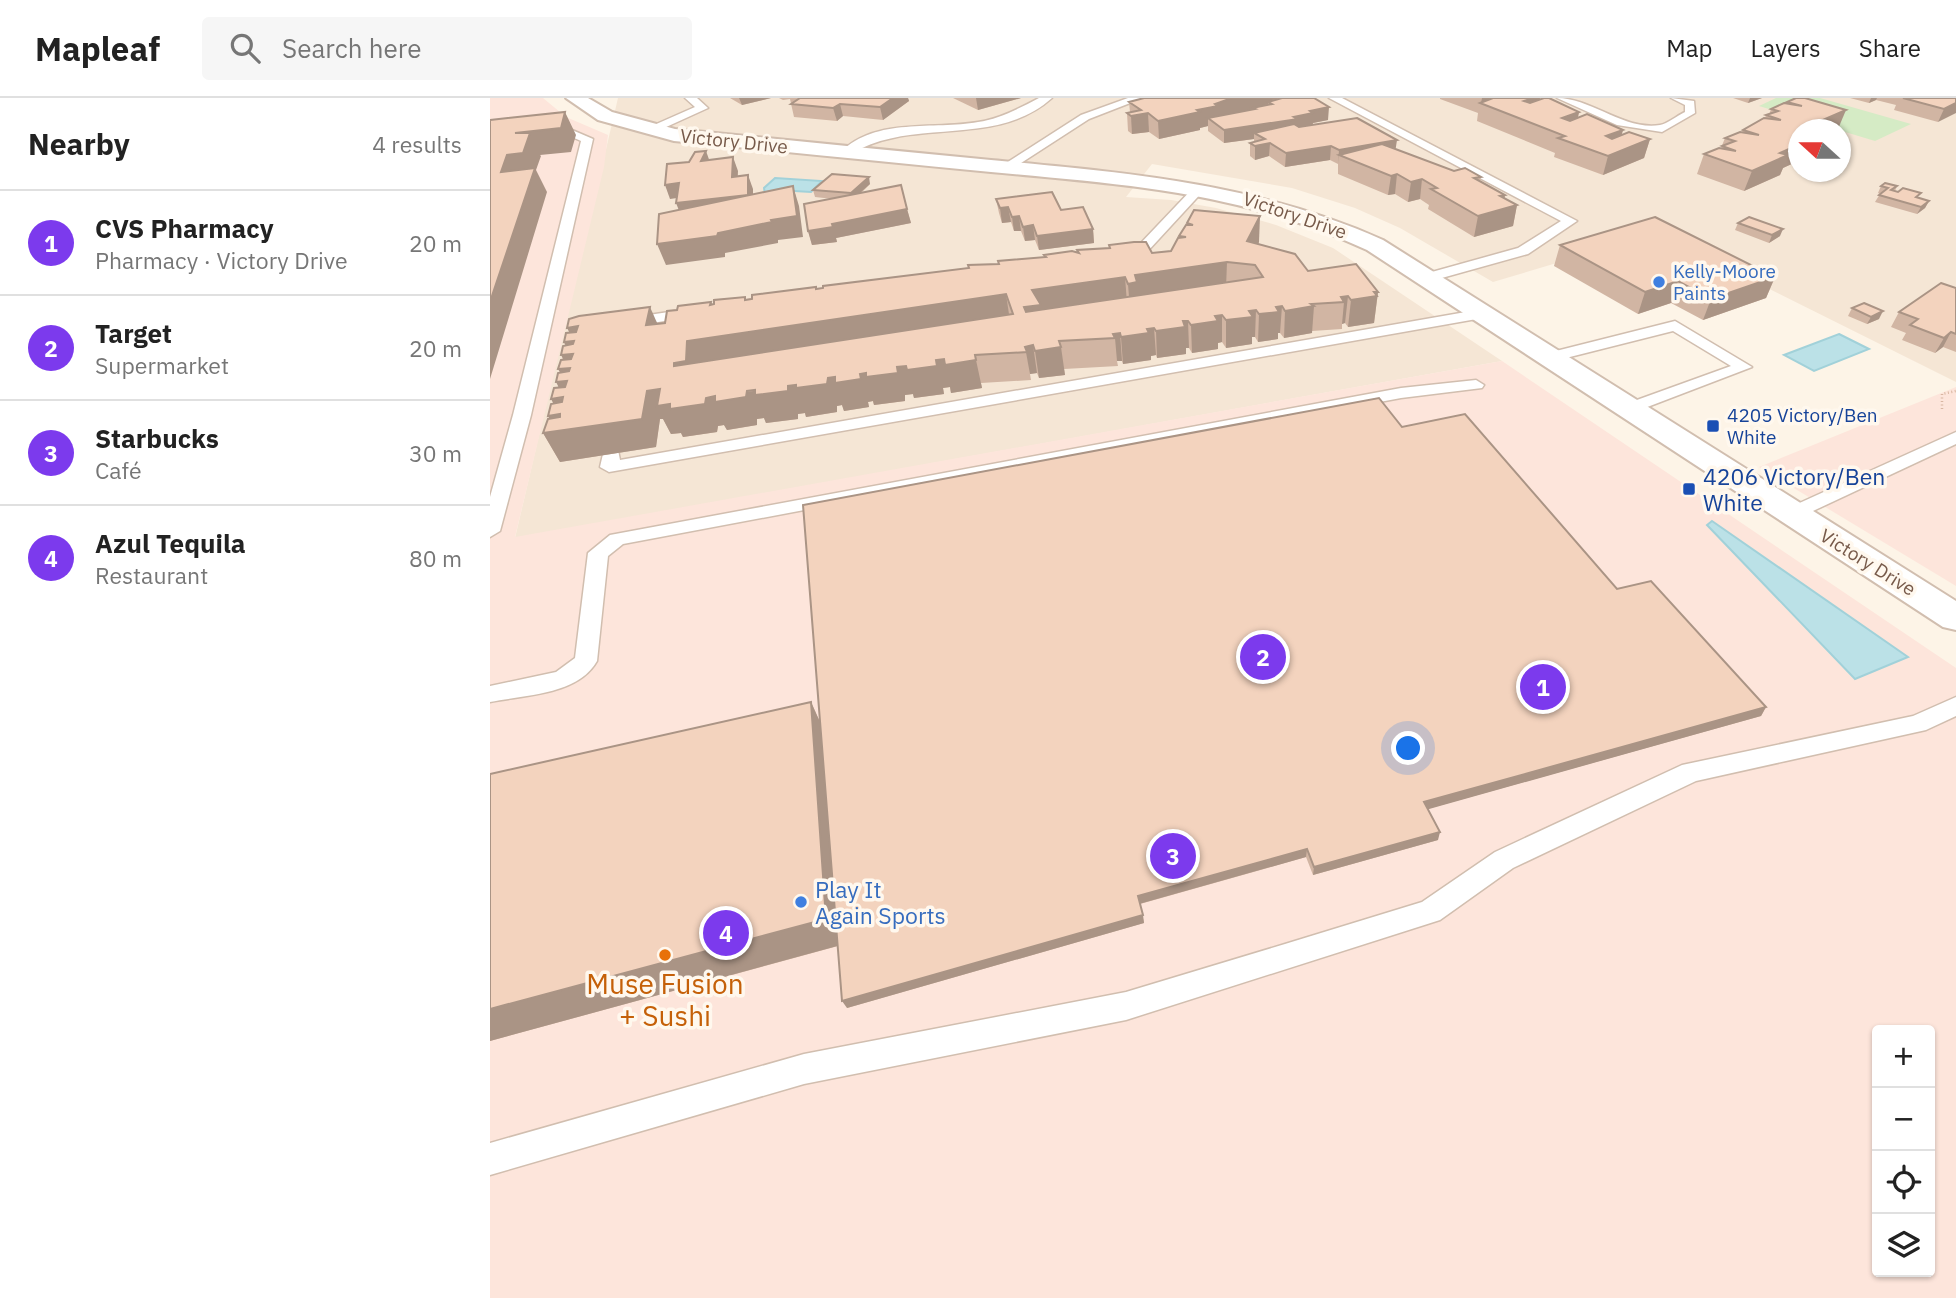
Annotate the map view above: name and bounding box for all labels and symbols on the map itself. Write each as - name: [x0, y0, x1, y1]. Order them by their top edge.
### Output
- north arrow: [1788, 119, 1851, 182]
- street label: Victory Drive: [679, 123, 789, 159]
- street label: Victory Drive: [1240, 186, 1350, 244]
- place label: Kelly-Moore Paints: [1673, 259, 1776, 305]
- marker: Kelly-Moore Paints: [1651, 274, 1667, 290]
- place label: 4205 Victory/Ben White: [1727, 403, 1878, 449]
- marker: 4205 Victory/Ben White: [1705, 418, 1721, 434]
- place label: 4206 Victory/Ben White: [1703, 461, 1885, 517]
- marker: 4206 Victory/Ben White: [1681, 481, 1697, 497]
- street label: Victory Drive: [1816, 523, 1920, 601]
- pin: 2: [1240, 631, 1286, 683]
- pin: 1: [1520, 661, 1566, 713]
- your location: [1391, 731, 1425, 765]
- pin: 3: [1150, 830, 1196, 882]
- place label: Play It Again Sports: [815, 874, 946, 930]
- marker: Play It Again Sports: [793, 894, 809, 910]
- pin: 4: [703, 907, 749, 959]
- marker: Muse Fusion + Sushi: [657, 947, 673, 963]
- place label: Muse Fusion + Sushi: [586, 965, 744, 1034]

